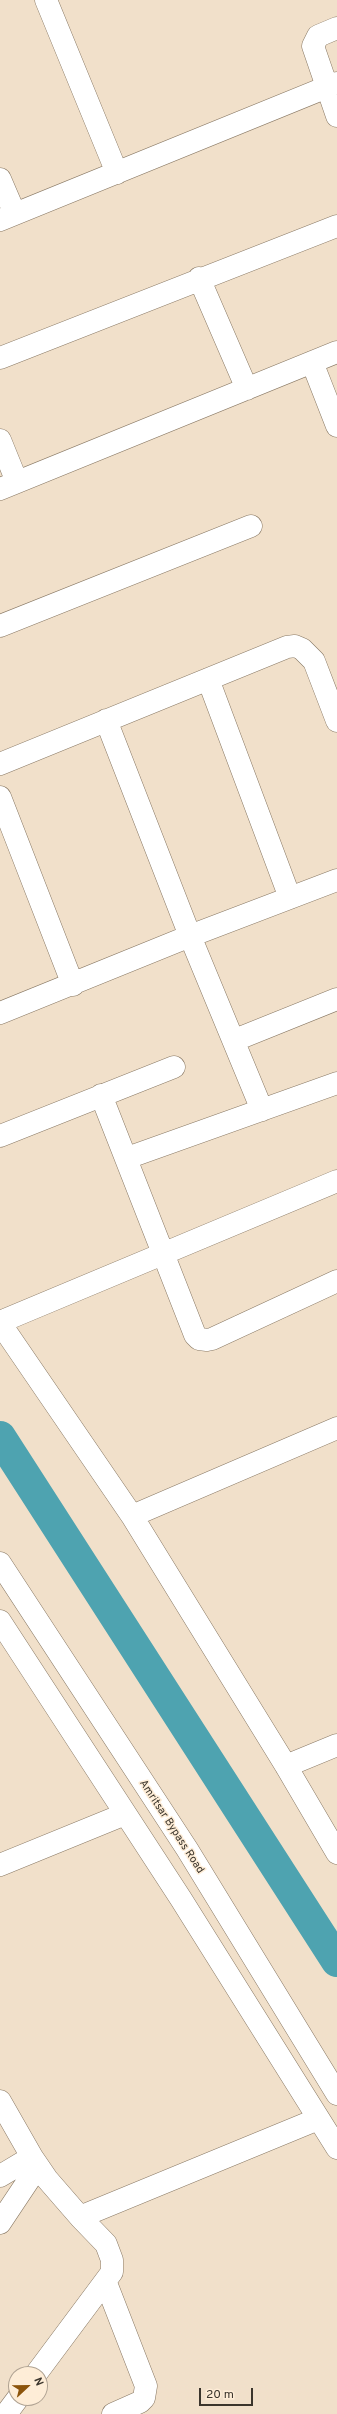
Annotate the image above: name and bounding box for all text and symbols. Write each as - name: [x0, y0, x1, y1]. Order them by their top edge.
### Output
- street label: Amritsar Bypass Road: [136, 1778, 206, 1876]
- north arrow: [8, 2366, 48, 2406]
- text: N: [30, 2376, 46, 2388]
- scale bar: [201, 2380, 255, 2406]
- text: 20 m: [206, 2387, 234, 2403]

